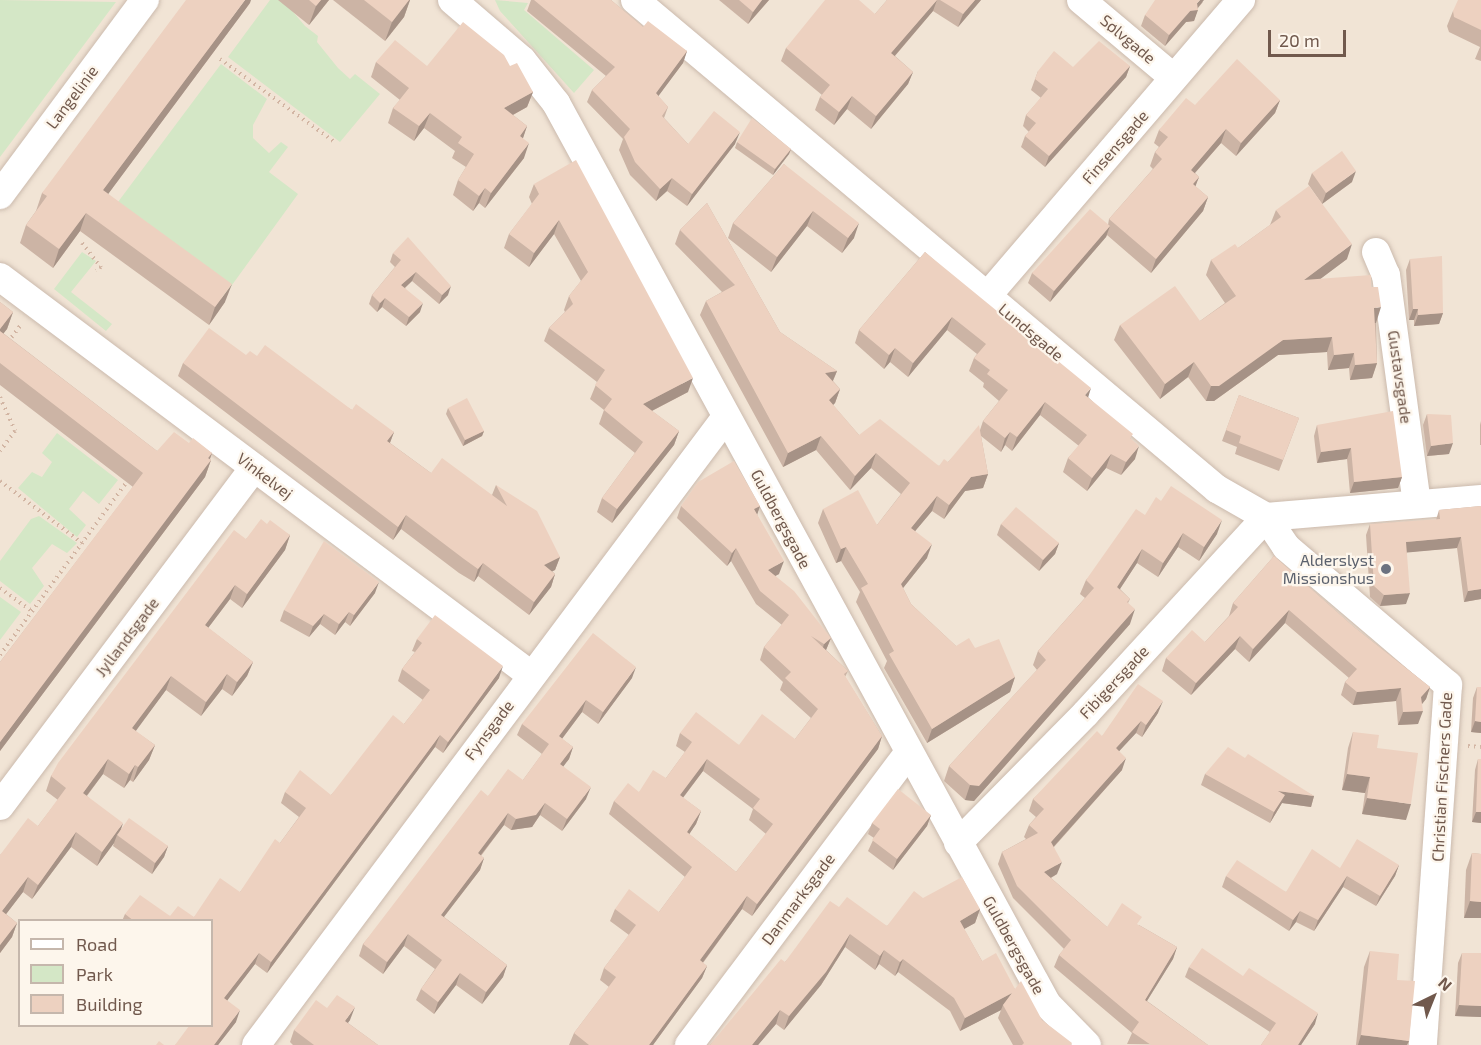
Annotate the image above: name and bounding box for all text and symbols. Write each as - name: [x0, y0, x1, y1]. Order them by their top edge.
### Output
- street label: Sølvgade: [1096, 10, 1160, 68]
- scale bar: [1271, 18, 1349, 56]
- text: 20 m: [1279, 29, 1320, 51]
- street label: Langelinie: [42, 62, 102, 132]
- street label: Finsensgade: [1078, 106, 1152, 188]
- street label: Lundsgade: [994, 299, 1068, 365]
- street label: Gustavsgade: [1384, 329, 1416, 425]
- street label: Vinkelvej: [233, 449, 297, 503]
- street label: Guldbergsgade: [747, 466, 815, 572]
- place label: Alderslyst Missionshus: [1283, 550, 1374, 588]
- marker: Alderslyst Missionshus: [1379, 562, 1393, 576]
- street label: Jyllandsgade: [91, 594, 163, 680]
- street label: Fibigersgade: [1075, 641, 1153, 723]
- street label: Christian Fischers Gade: [1428, 692, 1456, 862]
- street label: Fynsgade: [460, 696, 518, 764]
- street label: Danmarksgade: [757, 849, 839, 949]
- street label: Guldbergsgade: [979, 892, 1049, 998]
- legend: [18, 919, 213, 1027]
- text: Road: [76, 933, 117, 955]
- text: Park: [76, 963, 113, 985]
- north arrow: [1403, 967, 1463, 1027]
- text: N: [1435, 973, 1456, 994]
- text: Building: [76, 993, 143, 1015]

